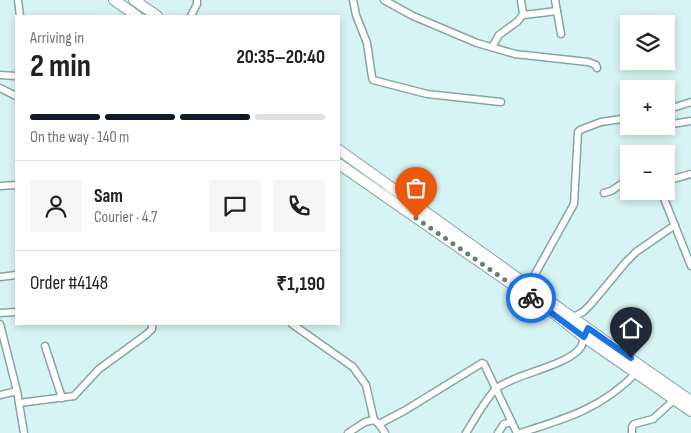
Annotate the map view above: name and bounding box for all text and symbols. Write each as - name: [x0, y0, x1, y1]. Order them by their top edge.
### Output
- map controls: [620, 15, 675, 200]
- button: layers: [620, 15, 675, 70]
- text: Arriving in: [30, 29, 84, 48]
- text: 20:35–20:40: [237, 46, 325, 69]
- text: 2 min: [30, 47, 91, 86]
- button: +: [620, 80, 675, 135]
- text: On the way · 140 m: [30, 128, 129, 147]
- button: −: [620, 145, 675, 200]
- pin: [395, 167, 437, 218]
- icon: bag: [402, 174, 430, 202]
- button: person: [30, 180, 82, 232]
- button: chat: [209, 180, 261, 232]
- button: phone: [273, 180, 325, 232]
- text: Sam: [94, 185, 123, 208]
- text: Courier · 4.7: [94, 208, 157, 227]
- text: Order #4148: [30, 272, 108, 295]
- text: ₹1,190: [276, 273, 325, 296]
- courier: [506, 273, 556, 323]
- icon: bike: [517, 284, 545, 312]
- pin: [610, 307, 652, 358]
- icon: home: [617, 314, 645, 342]

